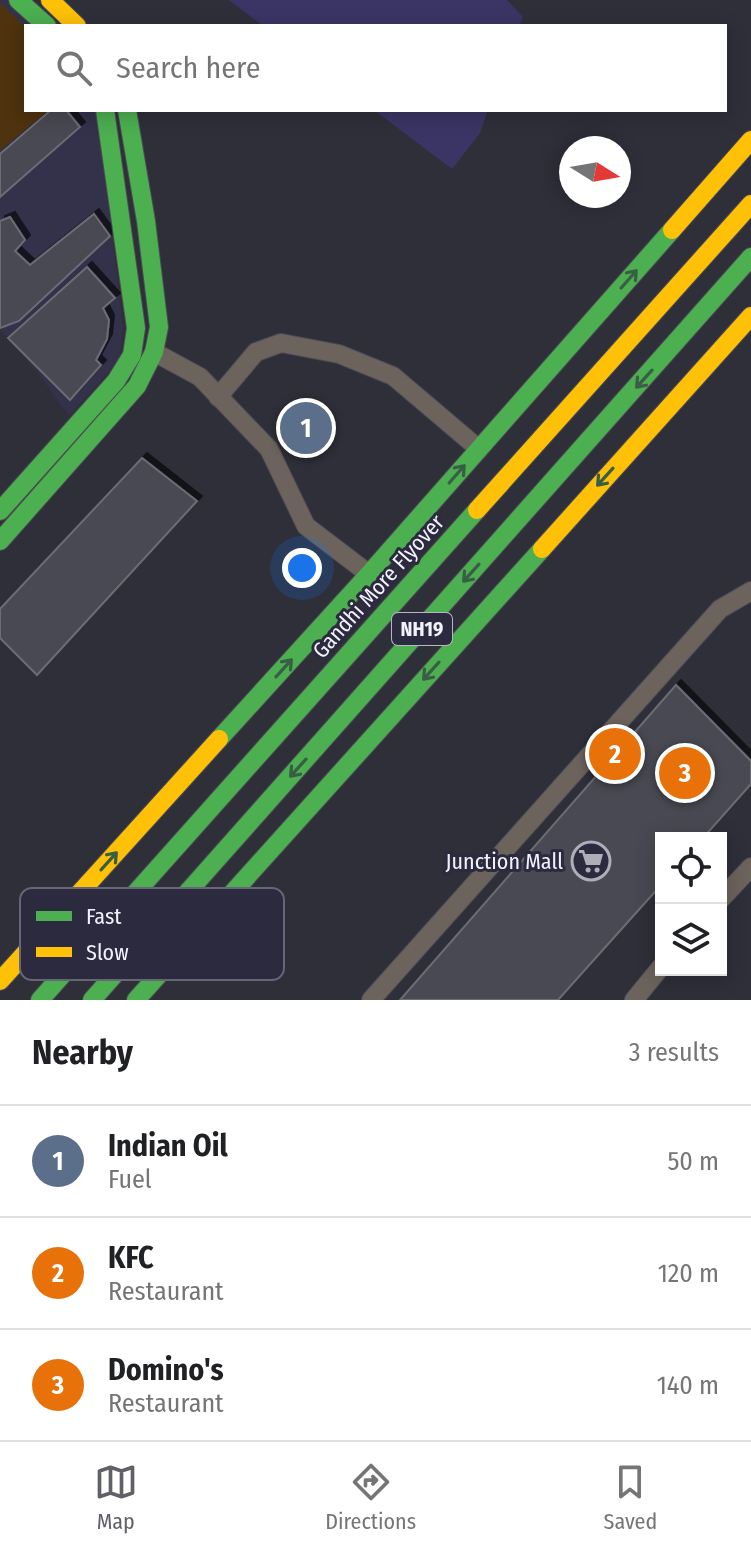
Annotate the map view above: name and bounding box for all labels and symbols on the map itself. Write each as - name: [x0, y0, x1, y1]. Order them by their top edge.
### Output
- north arrow: [559, 136, 631, 208]
- one-way arrow: [619, 270, 637, 290]
- one-way arrow: [635, 368, 653, 388]
- pin: 1: [280, 398, 332, 458]
- one-way arrow: [448, 465, 466, 485]
- one-way arrow: [596, 467, 614, 487]
- street label: Gandhi More Flyover: [307, 509, 450, 664]
- your location: [282, 548, 322, 588]
- one-way arrow: [462, 562, 481, 583]
- road number: NH19: [392, 613, 452, 645]
- one-way arrow: [274, 658, 293, 678]
- one-way arrow: [422, 660, 440, 680]
- pin: 2: [589, 724, 641, 784]
- pin: 3: [659, 743, 711, 803]
- one-way arrow: [290, 757, 308, 777]
- supermarket icon: Junction Mall: [570, 840, 612, 882]
- place label: Junction Mall: [446, 848, 563, 875]
- one-way arrow: [100, 851, 118, 871]
- legend: [20, 888, 284, 980]
- text: Fast: [86, 903, 122, 930]
- text: Slow: [86, 939, 129, 966]

